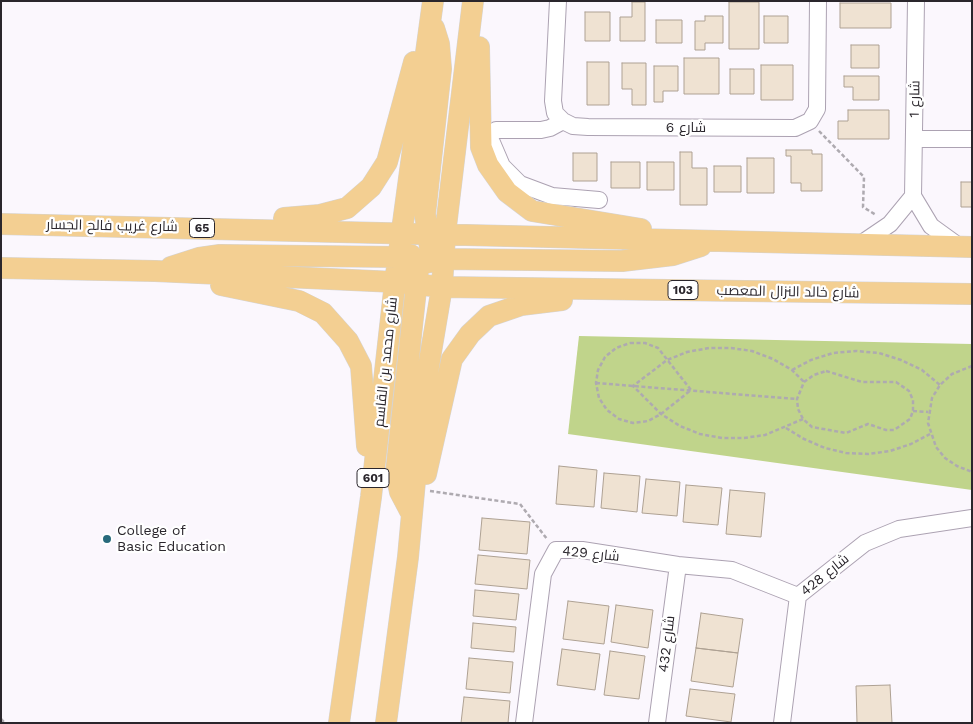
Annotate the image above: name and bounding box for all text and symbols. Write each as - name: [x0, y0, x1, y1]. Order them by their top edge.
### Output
- street label: شارع 1: [906, 80, 924, 118]
- street label: شارع 6: [666, 120, 706, 136]
- street label: شارع غريب فالح الجسار: [46, 216, 178, 236]
- road number: 65: [190, 218, 214, 238]
- road number: 103: [668, 280, 698, 300]
- street label: شارع خالد النزال المعصب: [716, 282, 860, 302]
- street label: شارع محمد بن القاسم: [371, 296, 401, 428]
- road number: 601: [357, 468, 389, 488]
- place label: College of Basic Education: [117, 523, 226, 556]
- marker: College of Basic Education: [101, 533, 113, 545]
- street label: شارع 429: [562, 543, 620, 565]
- street label: شارع 428: [797, 550, 853, 600]
- street label: شارع 432: [655, 615, 679, 673]

